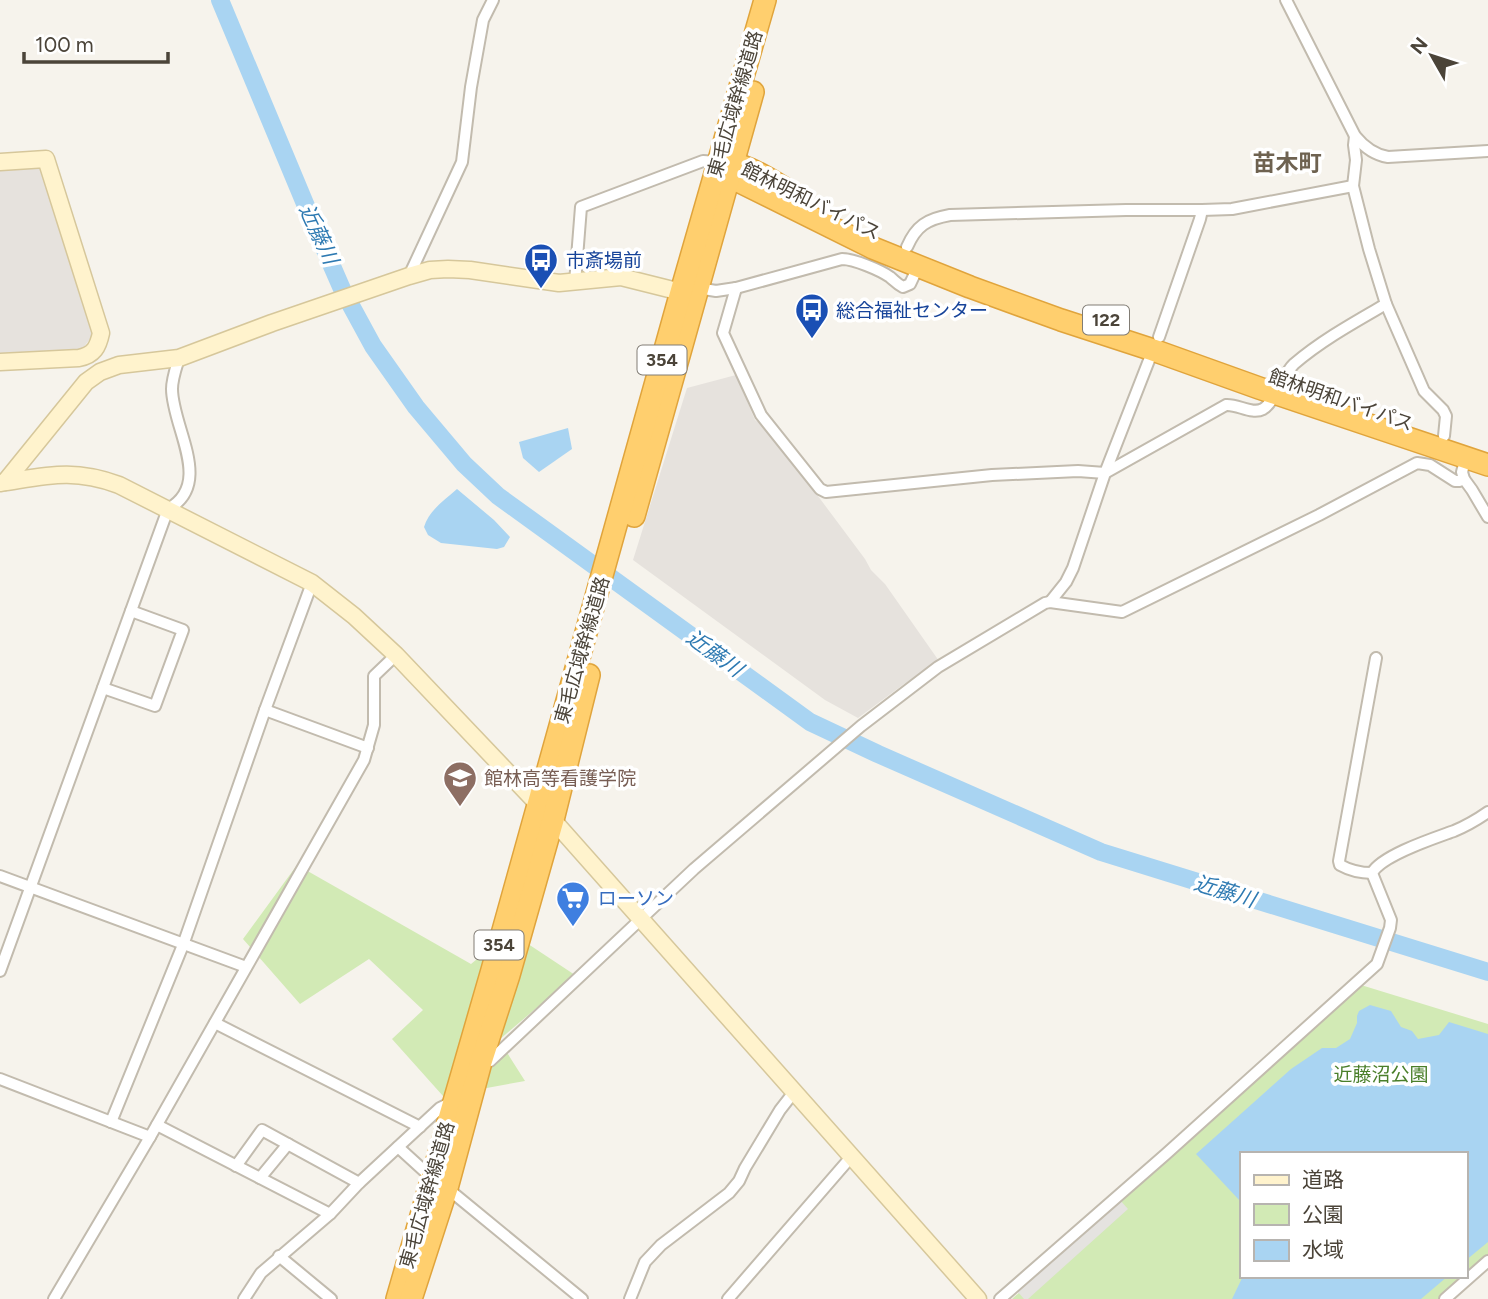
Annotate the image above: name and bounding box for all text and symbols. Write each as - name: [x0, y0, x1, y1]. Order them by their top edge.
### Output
- scale bar: [24, 21, 168, 65]
- north arrow: [1397, 21, 1467, 91]
- street label: 東毛広域幹線道路: [703, 28, 767, 180]
- text: 100 m: [35, 32, 94, 57]
- text: N: [1406, 33, 1433, 59]
- district label: 苗木町: [1253, 149, 1322, 177]
- street label: 館林明和バイパス: [738, 157, 884, 245]
- water label: 近藤川: [294, 200, 344, 270]
- bus stop icon: 市斎場前: [522, 241, 560, 290]
- place label: 市斎場前: [566, 249, 642, 272]
- bus stop icon: 総合福祉センター: [793, 291, 831, 340]
- place label: 総合福祉センター: [836, 299, 988, 322]
- road number: 122: [1083, 306, 1129, 334]
- road number: 354: [638, 346, 686, 374]
- street label: 館林明和バイパス: [1266, 364, 1416, 436]
- street label: 東毛広域幹線道路: [550, 574, 614, 726]
- water label: 近藤川: [682, 624, 749, 683]
- school or university icon: 館林高等看護学院: [441, 759, 479, 808]
- place label: 館林高等看護学院: [484, 767, 636, 790]
- water label: 近藤川: [1191, 870, 1261, 913]
- supermarket icon: ローソン: [554, 879, 592, 928]
- place label: ローソン: [598, 887, 674, 910]
- road number: 354: [475, 930, 524, 960]
- park label: 近藤沼公園: [1333, 1063, 1429, 1086]
- street label: 東毛広域幹線道路: [395, 1119, 459, 1271]
- legend: [1240, 1152, 1467, 1278]
- text: 道路: [1302, 1167, 1344, 1192]
- text: 公園: [1302, 1202, 1344, 1227]
- text: 水域: [1302, 1237, 1344, 1262]

